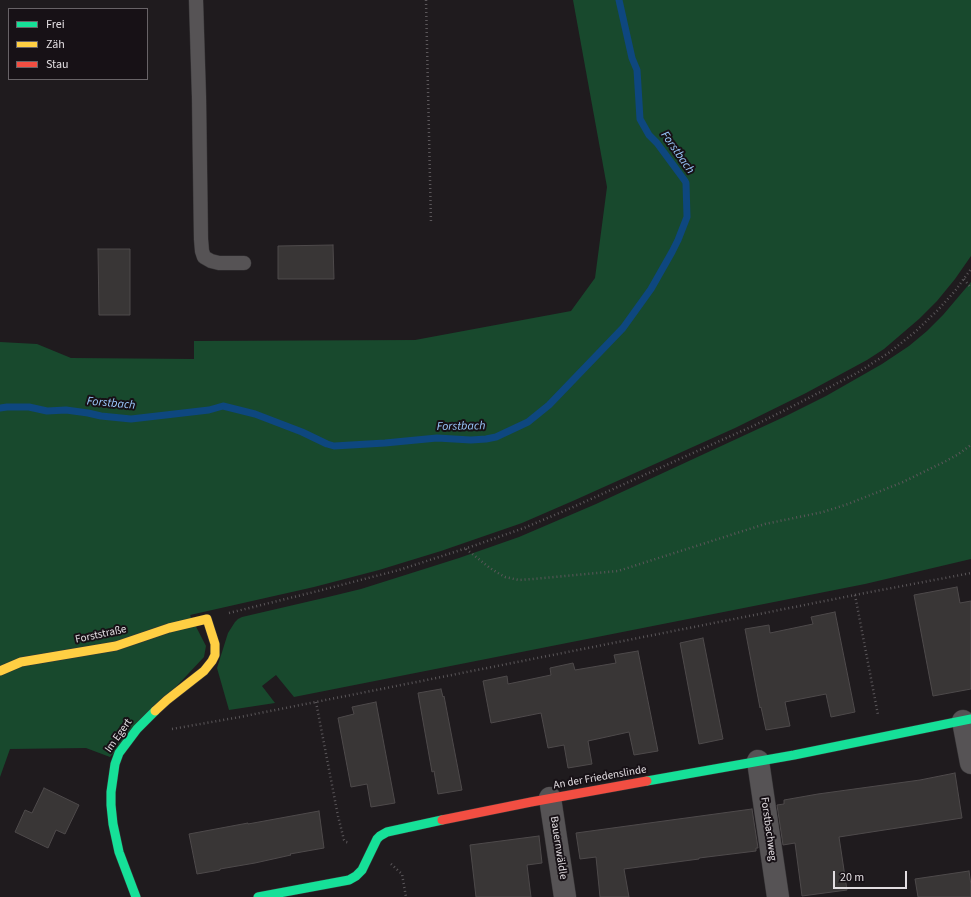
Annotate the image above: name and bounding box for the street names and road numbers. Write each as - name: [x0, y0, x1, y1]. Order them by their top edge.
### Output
- street label: Forststraße: [74, 623, 128, 647]
- street label: Im Egert: [103, 716, 135, 756]
- street label: An der Friedenslinde: [552, 763, 648, 793]
- street label: Forstbachweg: [757, 796, 779, 862]
- street label: Bauernwäldle: [546, 815, 570, 881]

